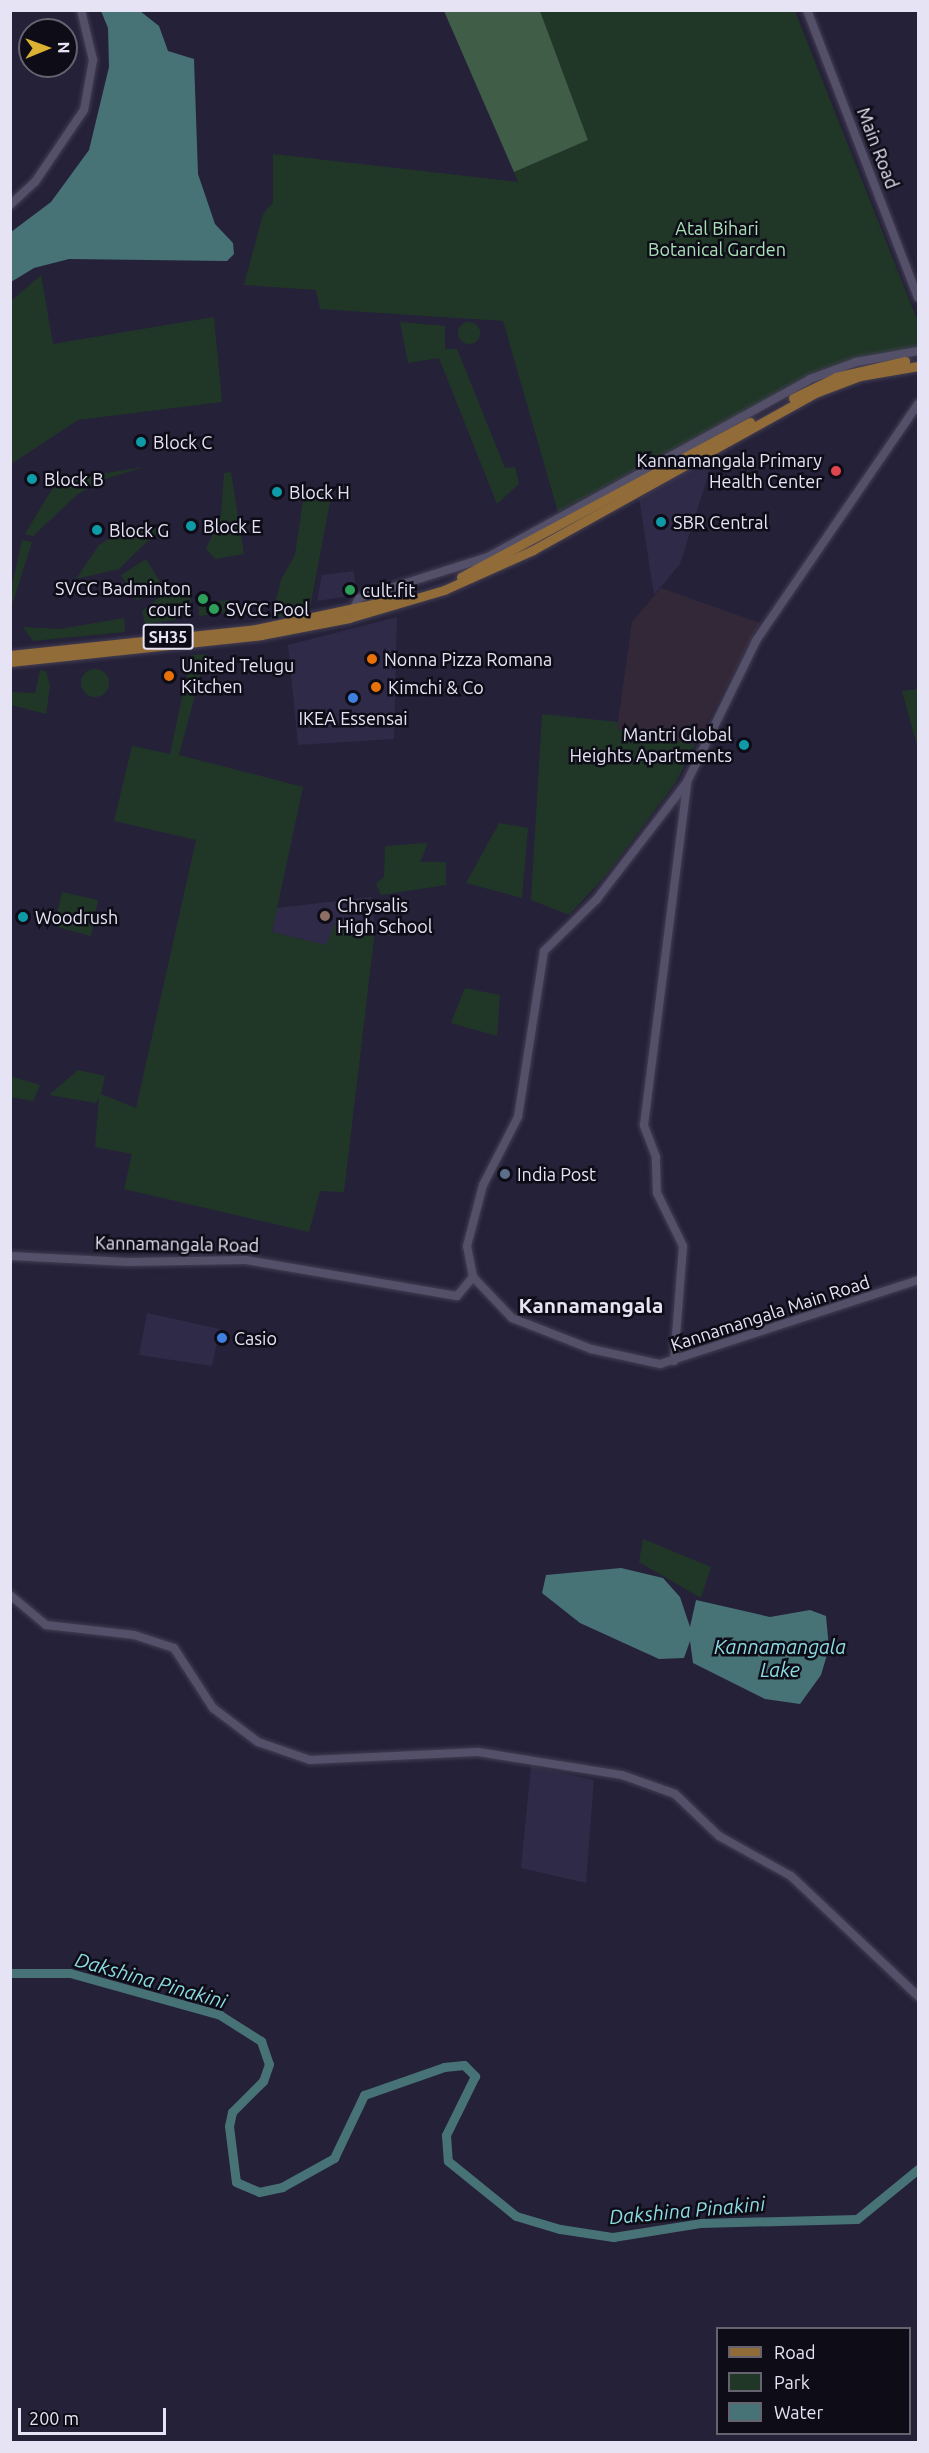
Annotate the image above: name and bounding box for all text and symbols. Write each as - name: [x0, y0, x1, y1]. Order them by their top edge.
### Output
- north arrow: [18, 18, 78, 78]
- text: N: [55, 42, 73, 54]
- street label: Main Road: [853, 104, 903, 192]
- park label: Atal Bihari Botanical Garden: [648, 218, 786, 260]
- place label: Block C: [153, 431, 212, 453]
- marker: Block C: [134, 435, 148, 449]
- place label: Kannamangala Primary Health Center: [637, 450, 822, 492]
- marker: Kannamangala Primary Health Center: [827, 462, 845, 480]
- place label: Block B: [44, 468, 104, 490]
- marker: Block B: [25, 472, 39, 486]
- place label: Block H: [289, 481, 350, 503]
- marker: Block H: [270, 485, 284, 499]
- place label: SBR Central: [673, 511, 768, 533]
- place label: Block E: [203, 515, 261, 537]
- marker: SBR Central: [654, 515, 668, 529]
- place label: Block G: [109, 519, 169, 541]
- marker: Block E: [184, 519, 198, 533]
- marker: Block G: [90, 523, 104, 537]
- place label: SVCC Badminton court: [55, 578, 191, 620]
- place label: cult.fit: [362, 579, 415, 601]
- marker: cult.fit: [343, 583, 357, 597]
- marker: SVCC Badminton court: [196, 592, 210, 606]
- place label: SVCC Pool: [226, 598, 309, 620]
- marker: SVCC Pool: [207, 602, 221, 616]
- road number: SH35: [142, 624, 194, 650]
- place label: Nonna Pizza Romana: [384, 648, 552, 670]
- marker: Nonna Pizza Romana: [365, 652, 379, 666]
- place label: United Telugu Kitchen: [181, 655, 294, 698]
- marker: United Telugu Kitchen: [162, 669, 176, 683]
- place label: Kimchi & Co: [388, 676, 484, 698]
- marker: Kimchi & Co: [369, 680, 383, 694]
- marker: IKEA Essensai: [346, 691, 360, 705]
- place label: IKEA Essensai: [298, 707, 408, 729]
- place label: Mantri Global Heights Apartments: [569, 724, 732, 766]
- marker: Mantri Global Heights Apartments: [737, 738, 751, 752]
- place label: Chrysalis High School: [337, 895, 433, 938]
- place label: Woodrush: [35, 906, 118, 928]
- marker: Chrysalis High School: [318, 909, 332, 923]
- marker: Woodrush: [16, 910, 30, 924]
- place label: India Post: [517, 1163, 596, 1185]
- marker: India Post: [498, 1167, 512, 1181]
- street label: Kannamangala Road: [95, 1232, 259, 1256]
- street label: Kannamangala Main Road: [668, 1271, 872, 1355]
- district label: Kannamangala: [519, 1292, 663, 1318]
- place label: Casio: [234, 1327, 277, 1349]
- marker: Casio: [215, 1331, 229, 1345]
- water label: Kannamangala Lake: [714, 1635, 846, 1682]
- water label: Dakshina Pinakini: [72, 1947, 230, 2013]
- water label: Dakshina Pinakini: [608, 2191, 766, 2229]
- legend: [716, 2327, 911, 2435]
- text: Road: [774, 2342, 816, 2362]
- text: Park: [774, 2372, 810, 2392]
- scale bar: [21, 2396, 170, 2434]
- text: Water: [774, 2402, 823, 2422]
- text: 200 m: [29, 2408, 79, 2428]

